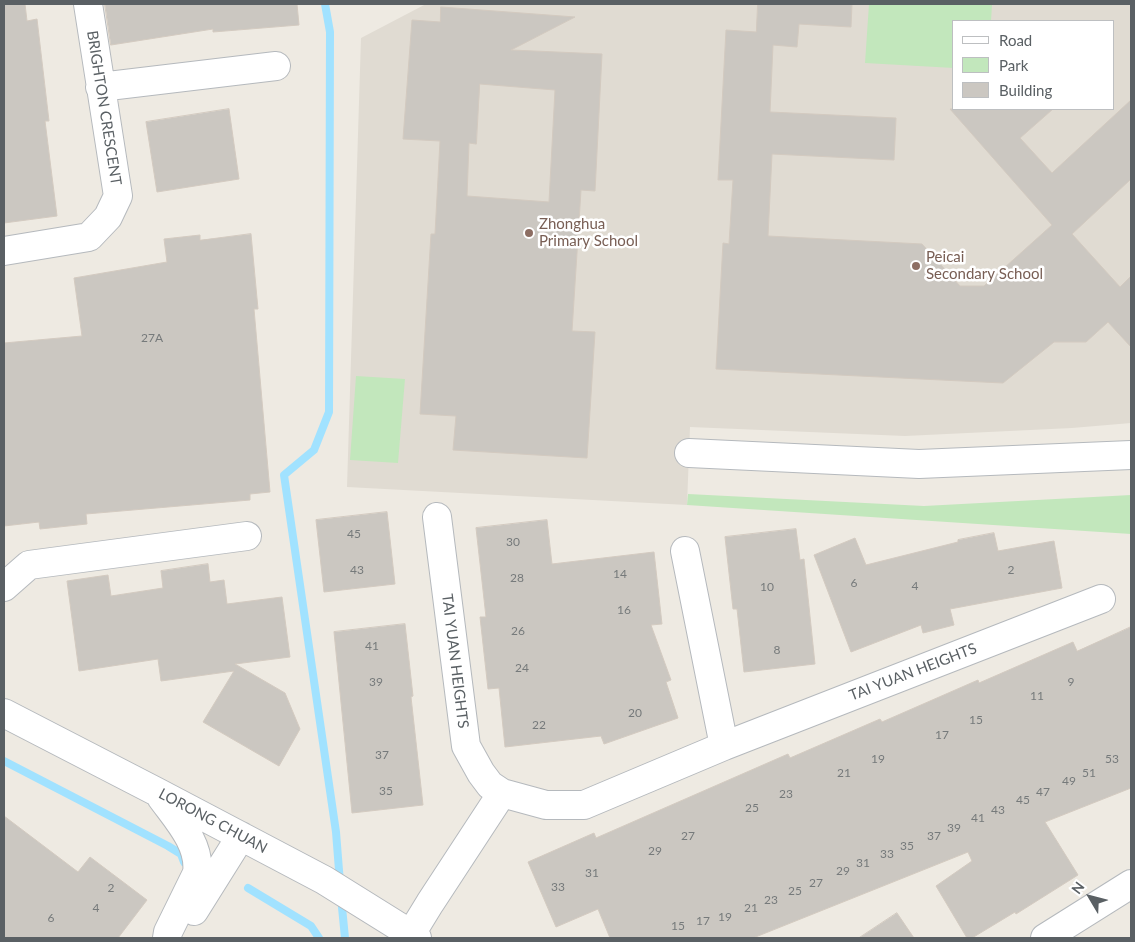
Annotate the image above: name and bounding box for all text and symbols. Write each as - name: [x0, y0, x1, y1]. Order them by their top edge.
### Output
- legend: [952, 20, 1115, 110]
- street label: BRIGHTON CRESCENT: [83, 29, 125, 187]
- text: Road: [999, 31, 1032, 49]
- text: Park: [999, 56, 1028, 74]
- text: Building: [999, 81, 1052, 99]
- place label: Zhonghua Primary School: [539, 215, 638, 250]
- marker: Zhonghua Primary School: [523, 227, 535, 239]
- place label: Peicai Secondary School: [926, 248, 1043, 283]
- marker: Peicai Secondary School: [910, 260, 922, 272]
- house number: 27A: [141, 331, 163, 345]
- house number: 45: [347, 527, 361, 541]
- house number: 30: [506, 535, 520, 549]
- house number: 43: [350, 563, 364, 577]
- house number: 2: [1008, 563, 1014, 577]
- house number: 14: [613, 567, 627, 581]
- house number: 28: [510, 571, 524, 585]
- house number: 6: [851, 576, 857, 590]
- house number: 4: [912, 579, 918, 593]
- house number: 10: [760, 580, 774, 594]
- street label: TAI YUAN HEIGHTS: [438, 593, 472, 729]
- house number: 16: [617, 603, 631, 617]
- house number: 26: [511, 624, 525, 638]
- house number: 41: [365, 639, 379, 653]
- street label: TAI YUAN HEIGHTS: [847, 639, 979, 705]
- house number: 8: [774, 643, 780, 657]
- house number: 24: [515, 661, 529, 675]
- house number: 39: [369, 675, 383, 689]
- house number: 9: [1068, 675, 1074, 689]
- house number: 11: [1030, 689, 1044, 703]
- house number: 20: [628, 706, 642, 720]
- house number: 15: [969, 713, 983, 727]
- house number: 22: [532, 718, 546, 732]
- house number: 17: [935, 728, 949, 742]
- house number: 37: [375, 748, 389, 762]
- house number: 19: [871, 752, 885, 766]
- house number: 53: [1105, 752, 1119, 766]
- house number: 21: [837, 766, 851, 780]
- house number: 51: [1082, 766, 1096, 780]
- house number: 49: [1062, 774, 1076, 788]
- house number: 35: [379, 784, 393, 798]
- street label: LORONG CHUAN: [156, 785, 270, 857]
- house number: 47: [1036, 785, 1050, 799]
- house number: 23: [779, 787, 793, 801]
- house number: 45: [1016, 793, 1030, 807]
- house number: 25: [745, 801, 759, 815]
- house number: 43: [991, 803, 1005, 817]
- house number: 41: [971, 811, 985, 825]
- house number: 39: [947, 821, 961, 835]
- house number: 27: [681, 829, 695, 843]
- house number: 37: [927, 829, 941, 843]
- house number: 35: [900, 839, 914, 853]
- house number: 29: [648, 844, 662, 858]
- house number: 33: [880, 847, 894, 861]
- house number: 31: [856, 856, 870, 870]
- house number: 29: [836, 864, 850, 878]
- house number: 31: [585, 866, 599, 880]
- north arrow: [1065, 872, 1115, 922]
- house number: 27: [809, 876, 823, 890]
- text: N: [1068, 878, 1088, 897]
- house number: 33: [551, 880, 565, 894]
- house number: 2: [108, 881, 114, 895]
- house number: 25: [788, 884, 802, 898]
- house number: 23: [764, 893, 778, 907]
- house number: 4: [93, 901, 99, 915]
- house number: 21: [744, 901, 758, 915]
- house number: 19: [718, 910, 732, 924]
- house number: 6: [48, 911, 54, 925]
- house number: 17: [696, 914, 710, 928]
- house number: 15: [671, 919, 685, 933]

